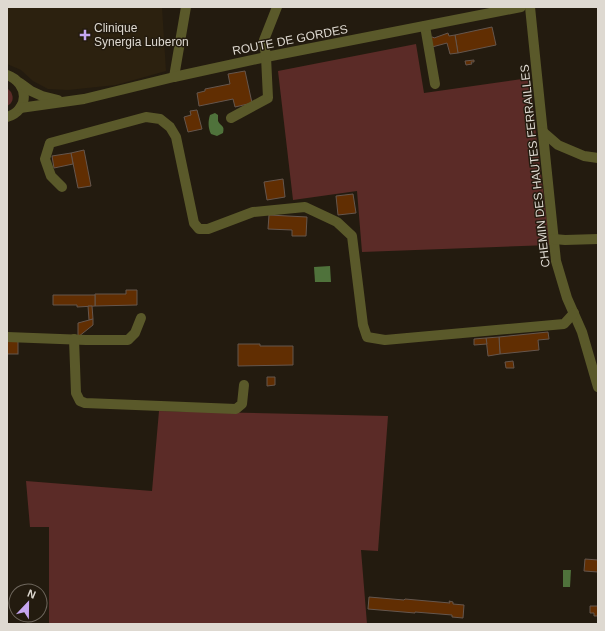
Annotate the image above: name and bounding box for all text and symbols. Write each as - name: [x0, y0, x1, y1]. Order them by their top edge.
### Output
- place label: Clinique Synergia Luberon: [94, 21, 189, 49]
- street label: ROUTE DE GORDES: [231, 22, 349, 58]
- marker: Clinique Synergia Luberon: [79, 29, 91, 41]
- street label: CHEMIN DES HAUTES FERRAILLES: [517, 64, 553, 268]
- north arrow: [8, 583, 48, 623]
- text: N: [26, 587, 38, 601]

